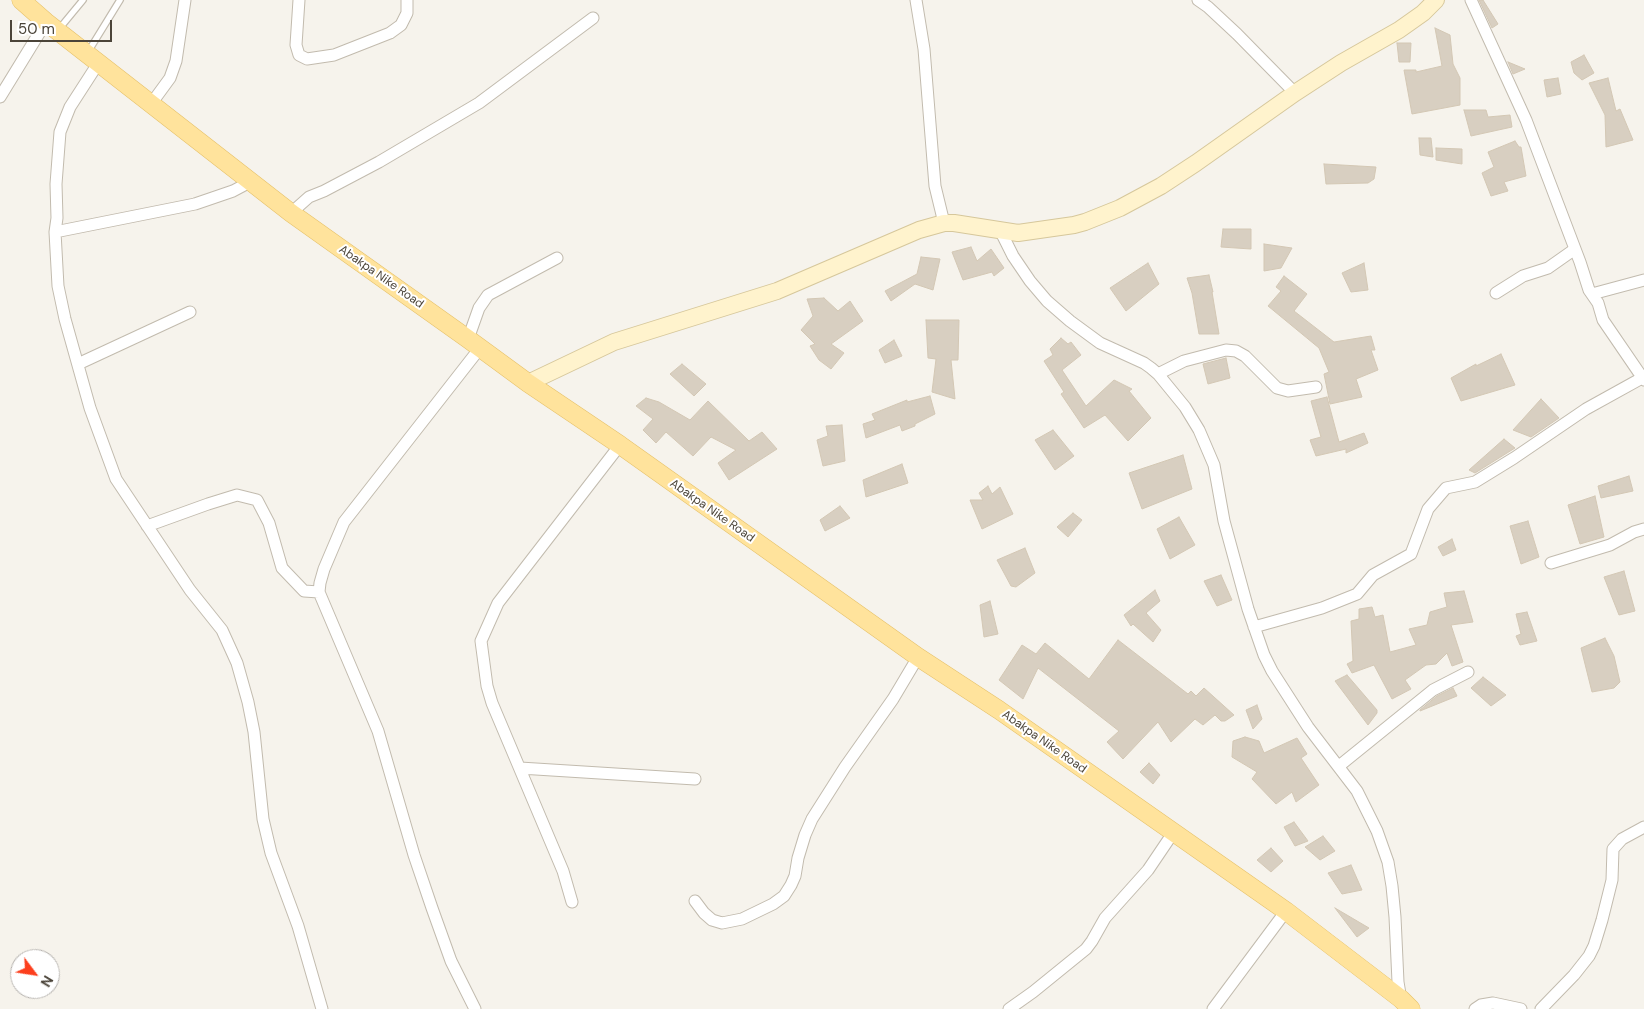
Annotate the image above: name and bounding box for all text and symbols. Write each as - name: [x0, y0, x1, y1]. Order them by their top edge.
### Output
- scale bar: [12, 10, 115, 42]
- text: 50 m: [18, 19, 55, 39]
- street label: Abakpa Nike Road: [336, 242, 426, 312]
- street label: Abakpa Nike Road: [667, 476, 757, 546]
- street label: Abakpa Nike Road: [999, 707, 1089, 777]
- north arrow: [10, 949, 60, 999]
- text: N: [37, 972, 57, 990]

